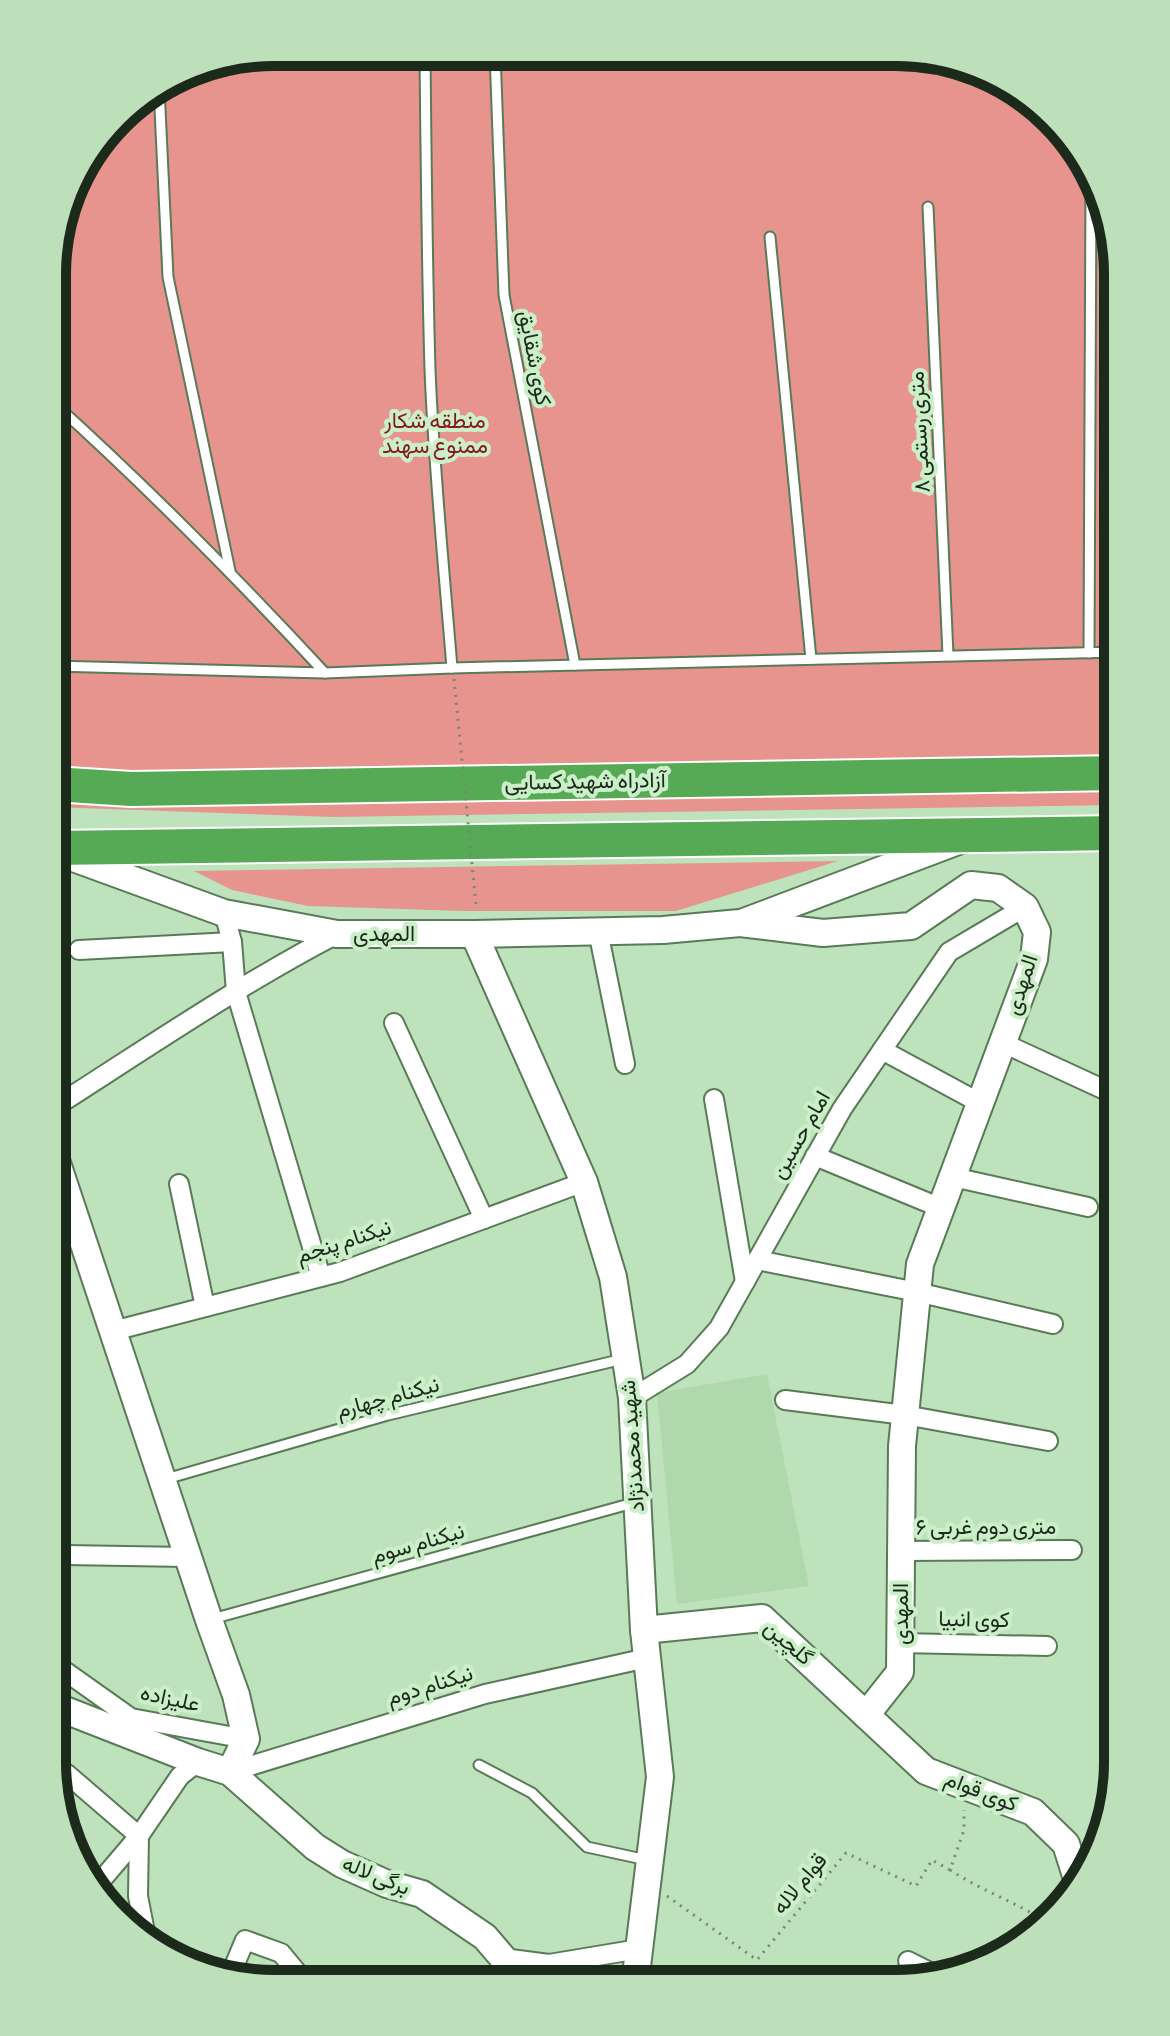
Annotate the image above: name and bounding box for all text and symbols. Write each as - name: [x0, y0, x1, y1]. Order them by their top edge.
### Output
- street label: کوی شقایق: [512, 308, 556, 408]
- street label: ۸ متری رستمی: [903, 370, 937, 494]
- park label: منطقه شکار ممنوع سهند: [382, 408, 488, 460]
- street label: آزادراه شهید کسایی: [504, 767, 668, 797]
- street label: المهدی: [353, 921, 415, 948]
- street label: المهدی: [1000, 951, 1044, 1019]
- street label: امام حسین: [765, 1086, 837, 1184]
- street label: نیکنام پنجم: [293, 1214, 395, 1270]
- street label: نیکنام چهارم: [334, 1371, 442, 1425]
- street label: شهید محمدنژاد: [615, 1379, 651, 1513]
- street label: ۶ متری دوم غربی: [916, 1514, 1056, 1541]
- street label: نیکنام سوم: [368, 1518, 468, 1570]
- street label: المهدی: [888, 1583, 915, 1645]
- street label: کوی انبیا: [938, 1606, 1010, 1634]
- street label: گلچین: [758, 1614, 818, 1672]
- street label: نیکنام دوم: [384, 1660, 476, 1712]
- street label: علیزاده: [138, 1680, 202, 1718]
- street label: کوی قوام: [940, 1766, 1022, 1818]
- street label: قوام لاله: [767, 1848, 833, 1920]
- street label: برگی لاله: [338, 1850, 414, 1902]

